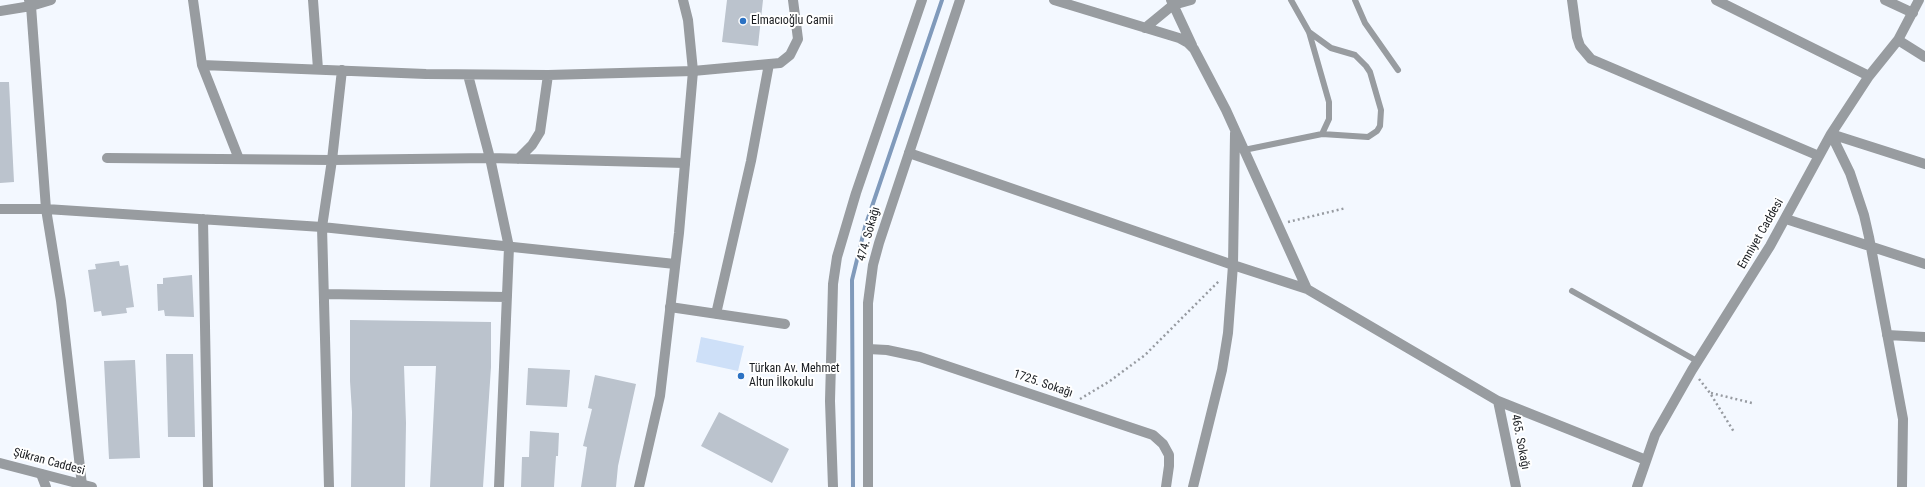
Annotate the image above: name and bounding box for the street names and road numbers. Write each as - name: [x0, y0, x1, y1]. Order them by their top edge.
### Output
- street label: Emniyet Caddesi: [1735, 196, 1787, 272]
- street label: 474. Sokağı: [854, 205, 884, 263]
- street label: 1725. Sokağı: [1011, 367, 1075, 401]
- street label: 465. Sokağı: [1508, 413, 1532, 471]
- street label: Şükran Caddesi: [12, 446, 86, 478]

